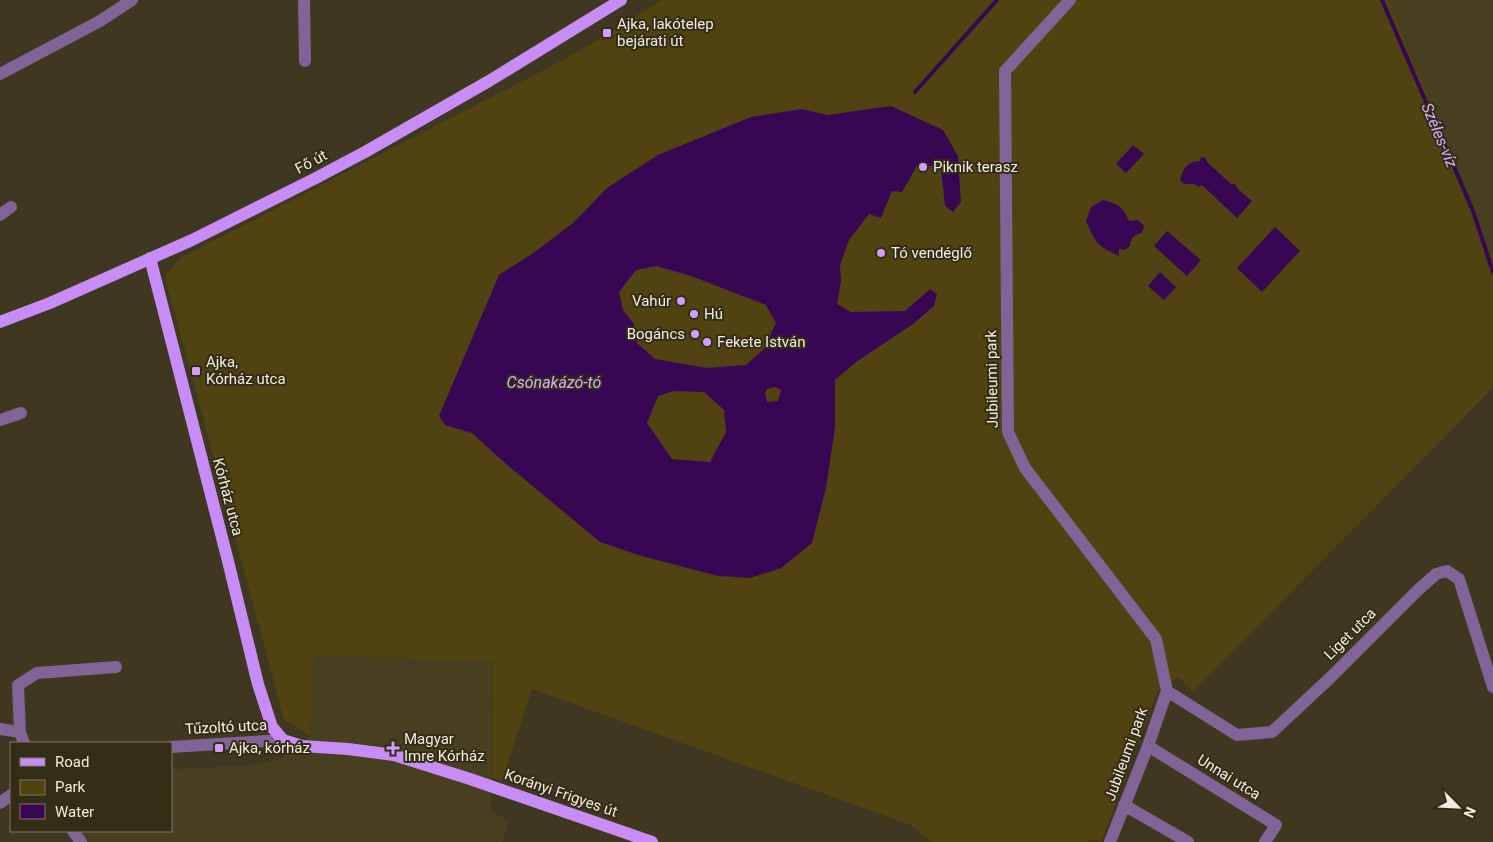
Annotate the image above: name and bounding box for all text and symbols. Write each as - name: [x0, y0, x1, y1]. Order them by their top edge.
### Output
- place label: Ajka, lakótelep bejárati út: [617, 15, 714, 50]
- marker: Ajka, lakótelep bejárati út: [601, 27, 613, 39]
- water label: Széles-víz: [1417, 100, 1462, 171]
- street label: Fő út: [292, 146, 330, 178]
- place label: Piknik terasz: [933, 158, 1018, 176]
- marker: Piknik terasz: [917, 161, 929, 173]
- place label: Tó vendéglő: [891, 244, 972, 262]
- marker: Tó vendéglő: [875, 247, 887, 259]
- place label: Vahúr: [632, 292, 671, 310]
- marker: Vahúr: [675, 295, 687, 307]
- place label: Hú: [704, 305, 723, 323]
- marker: Hú: [688, 308, 700, 320]
- place label: Bogáncs: [627, 325, 685, 343]
- marker: Bogáncs: [689, 328, 701, 340]
- street label: Jubileumi park: [982, 329, 1002, 428]
- place label: Fekete István: [717, 333, 805, 351]
- marker: Fekete István: [701, 336, 713, 348]
- place label: Ajka, Kórház utca: [206, 353, 286, 388]
- marker: Ajka, Kórház utca: [190, 365, 202, 377]
- water label: Csónakázó-tó: [507, 373, 602, 392]
- street label: Kórház utca: [209, 456, 247, 538]
- street label: Liget utca: [1320, 604, 1380, 664]
- street label: Jubileumi park: [1101, 704, 1151, 803]
- street label: Tűzoltó utca: [184, 716, 268, 738]
- place label: Magyar Imre Kórház: [404, 730, 485, 765]
- place label: Ajka, kórház: [229, 739, 310, 757]
- marker: Magyar Imre Kórház: [386, 741, 400, 755]
- legend: [10, 742, 172, 832]
- marker: Ajka, kórház: [213, 742, 225, 754]
- street label: Unnai utca: [1194, 751, 1264, 803]
- text: Road: [55, 753, 89, 771]
- street label: Korányi Frigyes út: [502, 765, 620, 821]
- text: Park: [55, 778, 86, 796]
- north arrow: [1433, 782, 1483, 832]
- text: Water: [55, 803, 94, 821]
- text: N: [1461, 805, 1479, 820]

